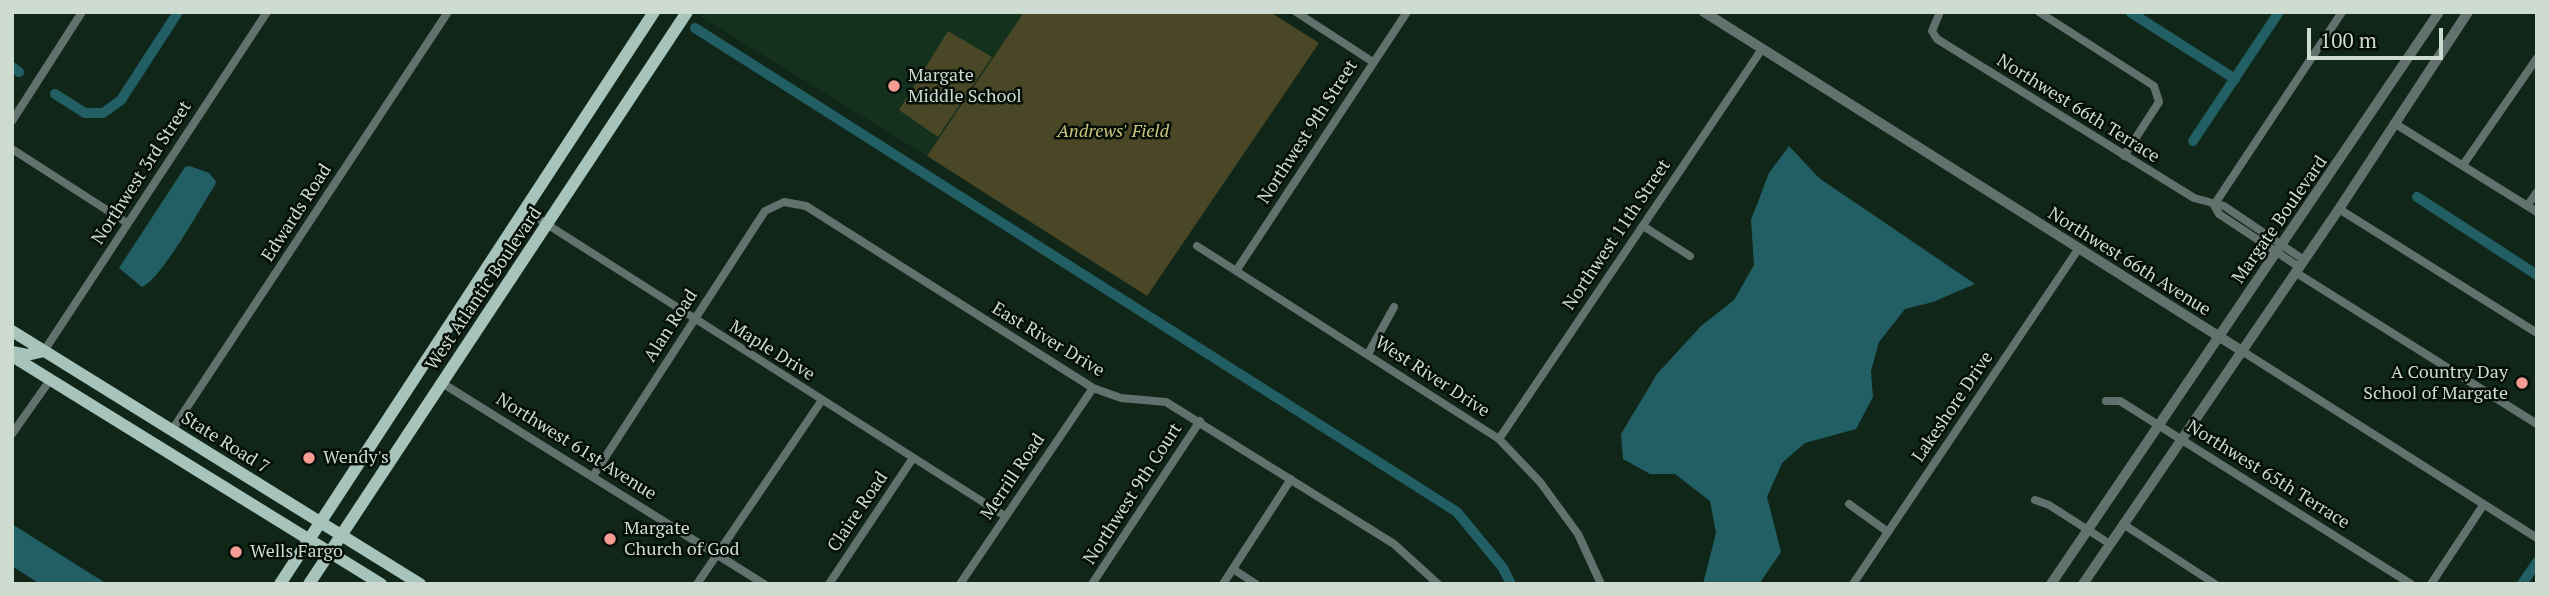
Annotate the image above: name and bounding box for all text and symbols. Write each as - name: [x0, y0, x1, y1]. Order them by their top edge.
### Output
- scale bar: [2311, 14, 2448, 58]
- text: 100 m: [2320, 26, 2377, 54]
- street label: Northwest 66th Terrace: [1993, 50, 2163, 168]
- street label: Northwest 9th Street: [1253, 56, 1363, 208]
- place label: Margate Middle School: [908, 65, 1022, 108]
- marker: Margate Middle School: [886, 78, 902, 94]
- street label: Northwest 3rd Street: [87, 97, 197, 249]
- park label: Andrews' Field: [1057, 121, 1169, 143]
- street label: Margate Boulevard: [2228, 152, 2332, 288]
- street label: Northwest 11th Street: [1559, 156, 1675, 314]
- street label: Edwards Road: [257, 160, 337, 266]
- street label: West Atlantic Boulevard: [421, 203, 547, 375]
- street label: Northwest 66th Avenue: [2044, 203, 2214, 321]
- street label: Alan Road: [640, 286, 702, 366]
- street label: East River Drive: [988, 298, 1108, 382]
- street label: Maple Drive: [725, 316, 819, 386]
- street label: West River Drive: [1371, 332, 1493, 422]
- street label: Lakeshore Drive: [1908, 348, 1998, 466]
- place label: A Country Day School of Margate: [2363, 362, 2508, 404]
- marker: A Country Day School of Margate: [2514, 375, 2530, 391]
- street label: Northwest 61st Avenue: [492, 389, 660, 505]
- street label: State Road 7: [177, 407, 273, 479]
- street label: Northwest 65th Terrace: [2183, 416, 2353, 534]
- street label: Northwest 9th Court: [1079, 419, 1187, 569]
- street label: Merrill Road: [976, 430, 1050, 524]
- place label: Wendy's: [323, 447, 389, 469]
- marker: Wendy's: [301, 450, 317, 466]
- street label: Claire Road: [823, 468, 893, 556]
- place label: Margate Church of God: [624, 518, 740, 560]
- marker: Margate Church of God: [602, 531, 618, 547]
- place label: Wells Fargo: [250, 541, 343, 563]
- marker: Wells Fargo: [228, 544, 244, 560]

